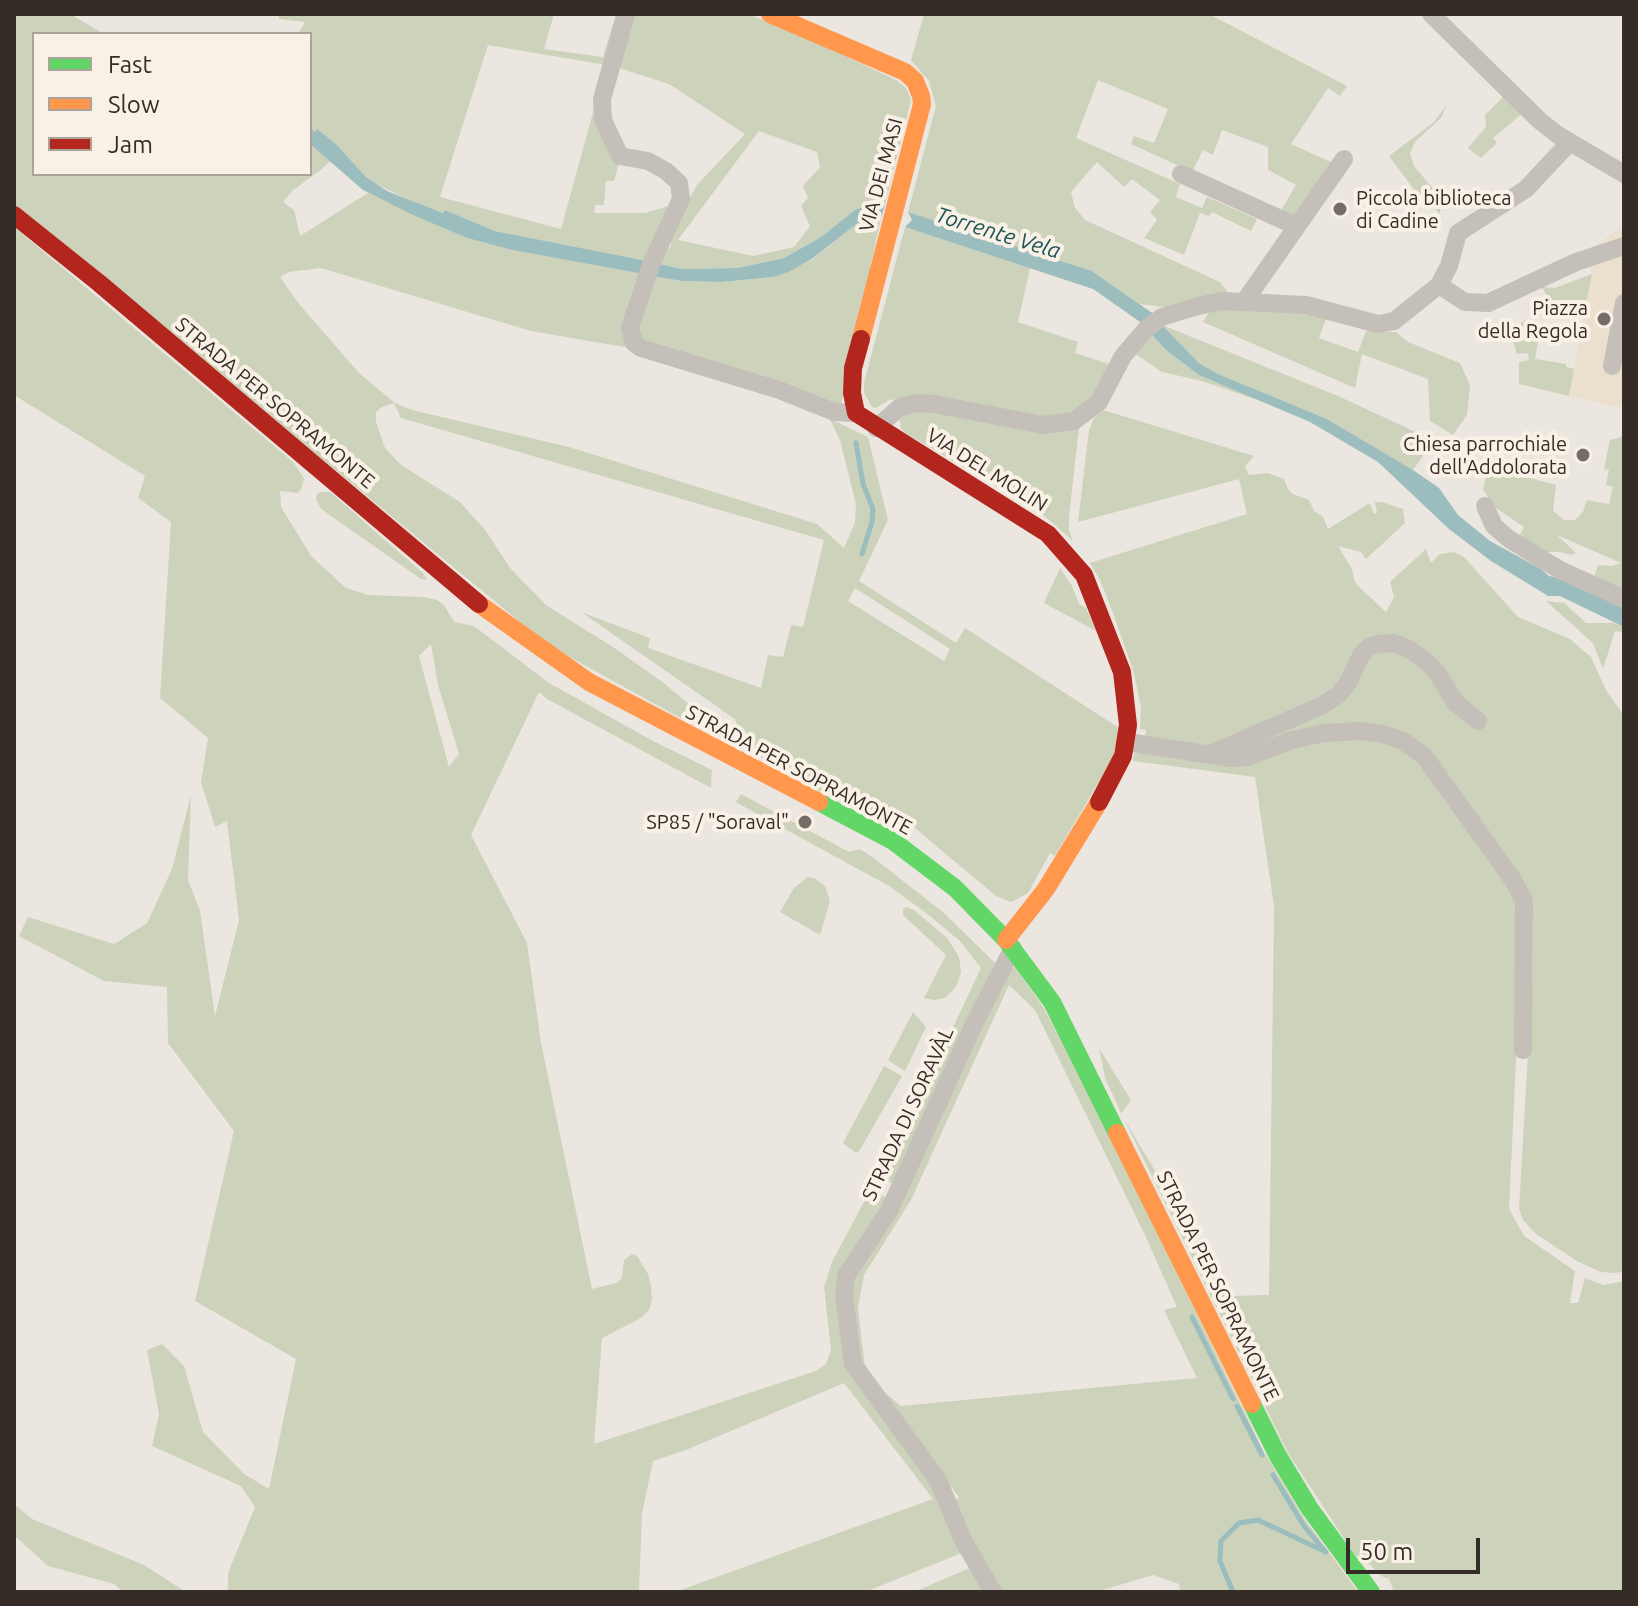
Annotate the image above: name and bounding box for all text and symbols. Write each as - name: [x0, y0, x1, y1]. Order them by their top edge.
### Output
- legend: [32, 32, 312, 176]
- text: Fast: [108, 51, 152, 78]
- text: Slow: [108, 91, 160, 118]
- street label: VIA DEI MASI: [854, 116, 908, 234]
- text: Jam: [108, 131, 153, 158]
- place label: Piccola biblioteca di Cadine: [1356, 186, 1512, 233]
- marker: Piccola biblioteca di Cadine: [1331, 200, 1349, 218]
- water label: Torrente Vela: [932, 202, 1064, 264]
- place label: Piazza della Regola: [1478, 296, 1588, 343]
- marker: Piazza della Regola: [1595, 310, 1613, 328]
- street label: STRADA PER SOPRAMONTE: [170, 313, 380, 493]
- street label: VIA DEL MOLIN: [922, 423, 1052, 517]
- place label: Chiesa parrochiale dell'Addolorata: [1403, 432, 1567, 479]
- marker: Chiesa parrochiale dell'Addolorata: [1574, 446, 1592, 464]
- street label: STRADA PER SOPRAMONTE: [682, 700, 916, 840]
- place label: SP85 / "Soraval": [646, 810, 789, 834]
- marker: SP85 / "Soraval": [796, 813, 814, 831]
- street label: STRADA DI SORAVÀL: [857, 1023, 959, 1205]
- street label: STRADA PER SOPRAMONTE: [1152, 1167, 1284, 1405]
- scale bar: [1350, 1522, 1484, 1572]
- text: 50 m: [1360, 1538, 1413, 1565]

